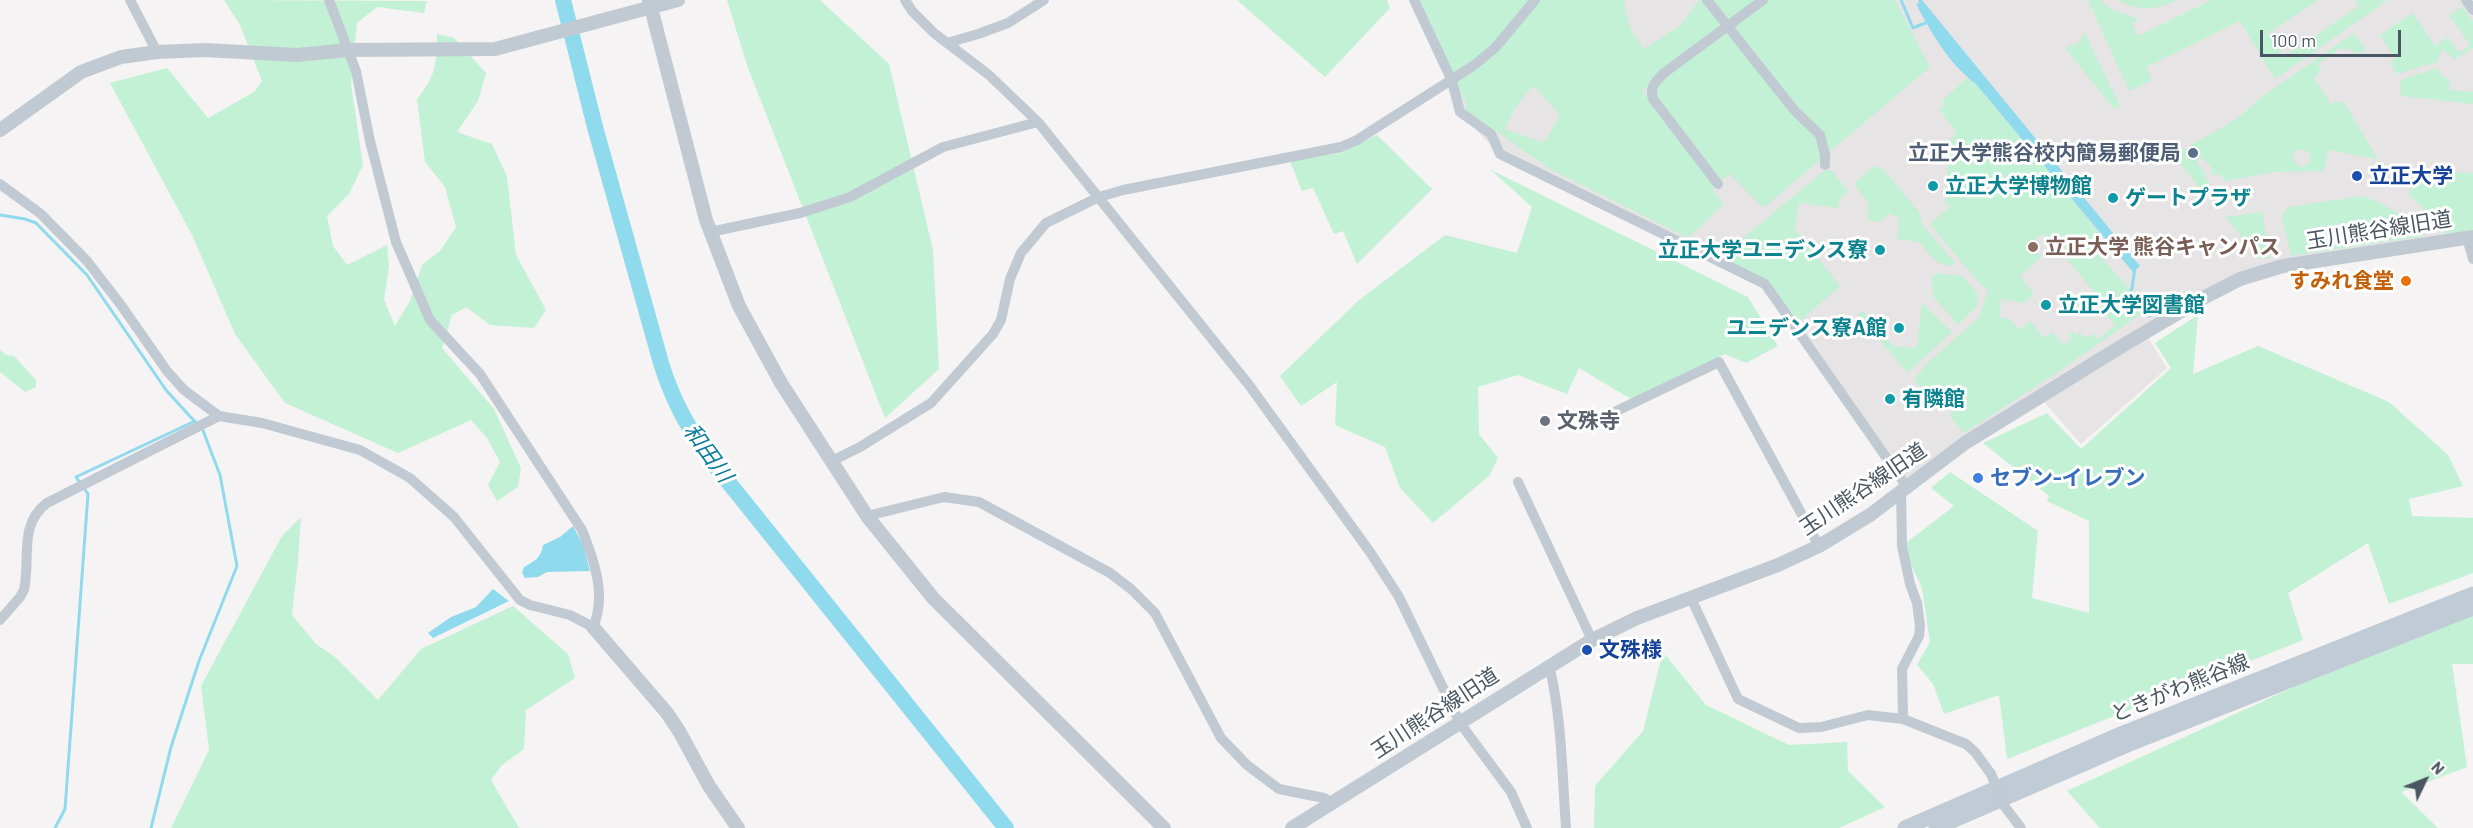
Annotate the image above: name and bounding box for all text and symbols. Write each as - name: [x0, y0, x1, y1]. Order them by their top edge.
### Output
- scale bar: [2263, 18, 2404, 56]
- text: 100 m: [2271, 29, 2316, 51]
- place label: 立正大学熊谷校内簡易郵便局: [1908, 140, 2181, 166]
- marker: 立正大学熊谷校内簡易郵便局: [2186, 146, 2200, 160]
- place label: 立正大学: [2369, 163, 2453, 189]
- marker: 立正大学: [2350, 169, 2364, 183]
- place label: 立正大学博物館: [1945, 173, 2092, 199]
- marker: 立正大学博物館: [1926, 179, 1940, 193]
- place label: ゲートプラザ: [2125, 185, 2251, 211]
- marker: ゲートプラザ: [2106, 191, 2120, 205]
- street label: 玉川熊谷線旧道: [2304, 206, 2454, 254]
- place label: 立正大学 熊谷キャンパス: [2045, 234, 2280, 260]
- place label: 立正大学ユニデンス寮: [1658, 237, 1868, 263]
- marker: 立正大学 熊谷キャンパス: [2026, 240, 2040, 254]
- marker: 立正大学ユニデンス寮: [1873, 243, 1887, 257]
- place label: すみれ食堂: [2289, 268, 2394, 294]
- marker: すみれ食堂: [2399, 274, 2413, 288]
- place label: 立正大学図書館: [2058, 292, 2205, 318]
- marker: 立正大学図書館: [2039, 298, 2053, 312]
- place label: ユニデンス寮A館: [1726, 315, 1887, 341]
- marker: ユニデンス寮A館: [1892, 321, 1906, 335]
- place label: 有隣館: [1902, 386, 1965, 412]
- marker: 有隣館: [1883, 392, 1897, 406]
- place label: 文殊寺: [1557, 408, 1620, 434]
- marker: 文殊寺: [1538, 414, 1552, 428]
- water label: 和田川: [678, 419, 738, 487]
- street label: 玉川熊谷線旧道: [1795, 437, 1931, 541]
- place label: セブン-イレブン: [1990, 465, 2146, 491]
- marker: セブン-イレブン: [1971, 471, 1985, 485]
- place label: 文殊様: [1599, 637, 1662, 663]
- marker: 文殊様: [1580, 643, 1594, 657]
- street label: ときがわ熊谷線: [2107, 649, 2253, 727]
- street label: 玉川熊谷線旧道: [1366, 662, 1504, 764]
- north arrow: [2395, 750, 2455, 810]
- text: N: [2428, 757, 2449, 778]

